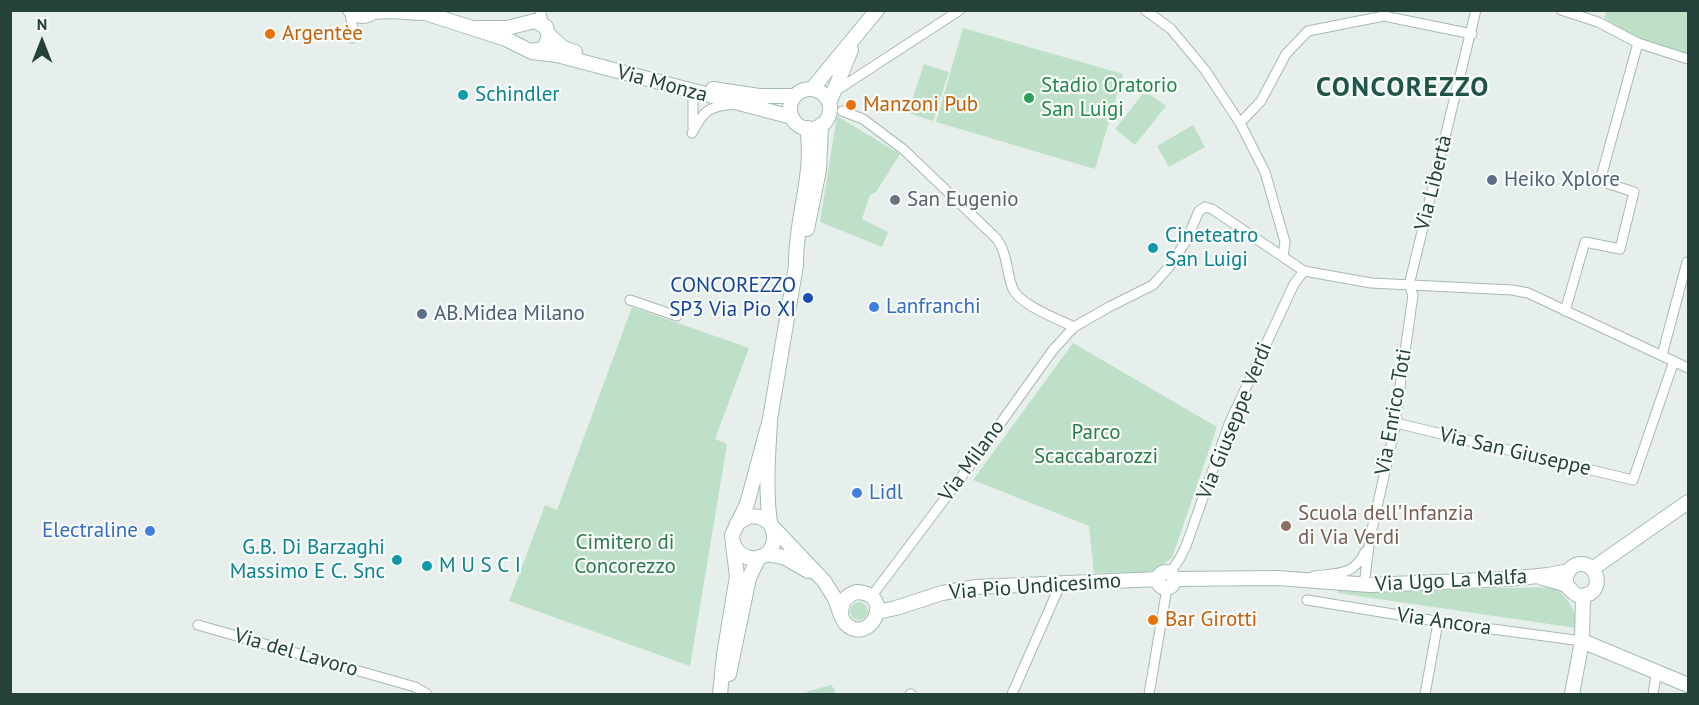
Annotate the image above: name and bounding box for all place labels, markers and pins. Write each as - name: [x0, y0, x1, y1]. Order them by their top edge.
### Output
- place label: Argentèe: [282, 21, 363, 47]
- marker: Argentèe: [263, 27, 277, 41]
- place label: Stadio Oratorio San Luigi: [1041, 73, 1178, 123]
- place label: Schindler: [475, 82, 559, 108]
- marker: Schindler: [456, 88, 470, 102]
- marker: Stadio Oratorio San Luigi: [1022, 91, 1036, 105]
- place label: Manzoni Pub: [863, 92, 978, 118]
- marker: Manzoni Pub: [844, 98, 858, 112]
- place label: Heiko Xplore: [1504, 167, 1620, 193]
- marker: Heiko Xplore: [1485, 173, 1499, 187]
- place label: San Eugenio: [907, 187, 1019, 213]
- marker: San Eugenio: [888, 193, 902, 207]
- place label: Cineteatro San Luigi: [1165, 223, 1258, 273]
- marker: Cineteatro San Luigi: [1146, 241, 1160, 255]
- place label: CONCOREZZO SP3 Via Pio XI: [669, 273, 796, 323]
- marker: CONCOREZZO SP3 Via Pio XI: [801, 291, 815, 305]
- place label: Lanfranchi: [886, 294, 981, 320]
- marker: Lanfranchi: [867, 300, 881, 314]
- place label: AB.Midea Milano: [434, 301, 585, 327]
- marker: AB.Midea Milano: [415, 307, 429, 321]
- place label: Lidl: [869, 480, 903, 506]
- marker: Lidl: [850, 486, 864, 500]
- place label: Scuola dell'Infanzia di Via Verdi: [1298, 501, 1474, 551]
- place label: Electraline: [42, 518, 138, 544]
- marker: Scuola dell'Infanzia di Via Verdi: [1279, 519, 1293, 533]
- marker: Electraline: [143, 524, 157, 538]
- place label: G.B. Di Barzaghi Massimo E C. Snc: [230, 535, 385, 585]
- marker: G.B. Di Barzaghi Massimo E C. Snc: [390, 553, 404, 567]
- place label: M U S C I: [439, 553, 521, 579]
- marker: M U S C I: [420, 559, 434, 573]
- place label: Bar Girotti: [1165, 607, 1257, 633]
- marker: Bar Girotti: [1146, 613, 1160, 627]

